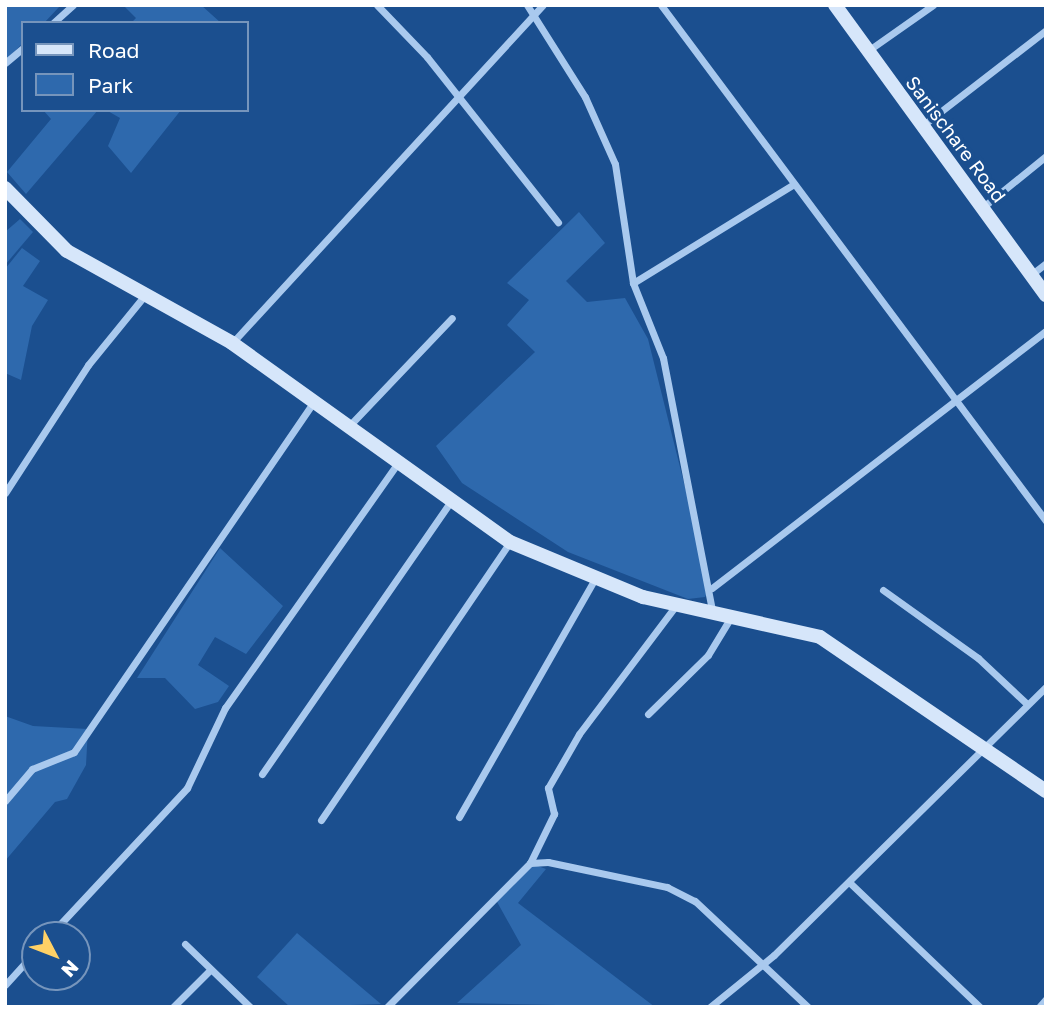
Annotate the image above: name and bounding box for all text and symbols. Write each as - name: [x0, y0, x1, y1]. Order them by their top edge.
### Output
- legend: [21, 21, 248, 112]
- text: Road: [88, 37, 139, 63]
- street label: Sanischare Road: [901, 71, 1011, 207]
- text: Park: [88, 72, 133, 98]
- north arrow: [21, 921, 91, 991]
- text: N: [57, 956, 84, 982]

